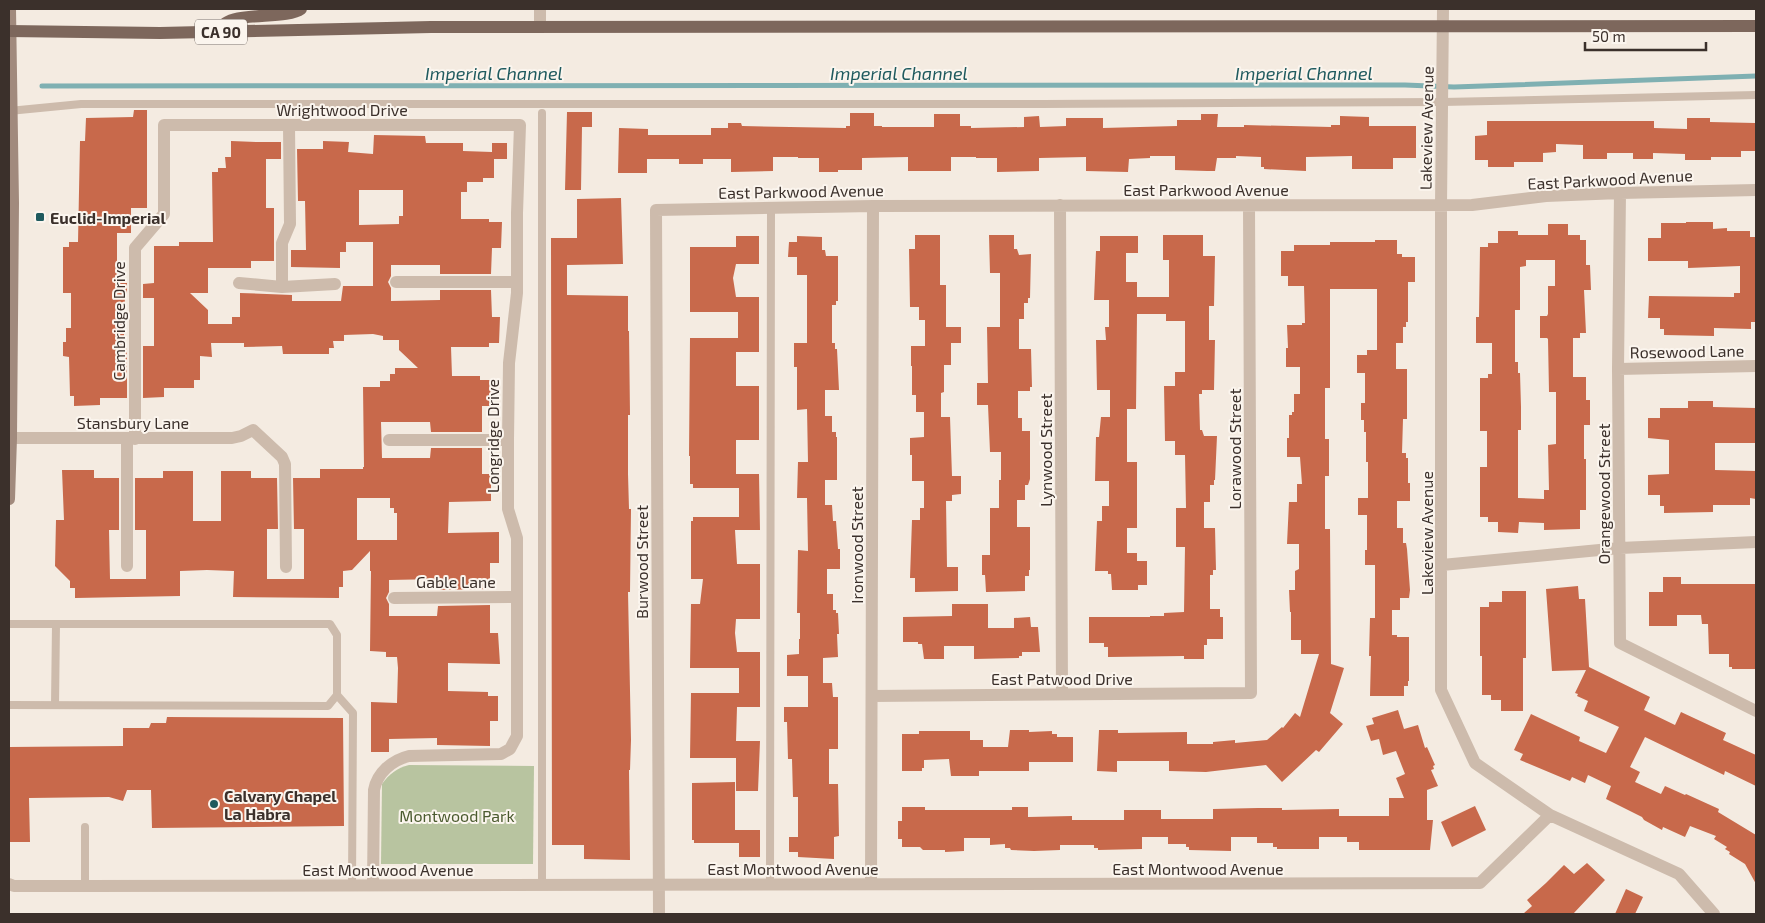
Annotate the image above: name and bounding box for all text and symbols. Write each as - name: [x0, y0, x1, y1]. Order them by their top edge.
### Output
- road number: CA 90: [195, 20, 247, 44]
- scale bar: [1585, 20, 1706, 52]
- text: 50 m: [1592, 27, 1626, 45]
- water label: Imperial Channel: [425, 62, 563, 84]
- water label: Imperial Channel: [830, 62, 968, 84]
- water label: Imperial Channel: [1235, 62, 1373, 84]
- street label: Lakeview Avenue: [1415, 66, 1437, 190]
- street label: Wrightwood Drive: [276, 100, 408, 119]
- street label: East Parkwood Avenue: [1527, 165, 1693, 193]
- street label: East Parkwood Avenue: [718, 180, 884, 202]
- street label: East Parkwood Avenue: [1123, 180, 1289, 199]
- place label: Euclid-Imperial: [50, 208, 166, 227]
- marker: Euclid-Imperial: [34, 211, 46, 223]
- street label: Cambridge Drive: [109, 261, 128, 381]
- street label: Rosewood Lane: [1630, 341, 1744, 361]
- street label: Longridge Drive: [483, 379, 502, 493]
- street label: Lorawood Street: [1225, 389, 1244, 510]
- street label: Lynwood Street: [1036, 393, 1055, 507]
- street label: Stansbury Lane: [77, 413, 189, 432]
- street label: Orangewood Street: [1594, 423, 1613, 565]
- street label: Lakeview Avenue: [1417, 471, 1436, 595]
- street label: Ironwood Street: [847, 486, 866, 604]
- street label: Burwood Street: [632, 505, 651, 619]
- street label: Gable Lane: [416, 572, 496, 591]
- street label: East Patwood Drive: [991, 669, 1133, 688]
- place label: Calvary Chapel La Habra: [224, 786, 337, 823]
- marker: Calvary Chapel La Habra: [208, 798, 220, 810]
- park label: Montwood Park: [399, 806, 515, 825]
- street label: East Montwood Avenue: [707, 859, 879, 878]
- street label: East Montwood Avenue: [1112, 859, 1284, 878]
- street label: East Montwood Avenue: [302, 860, 474, 879]

